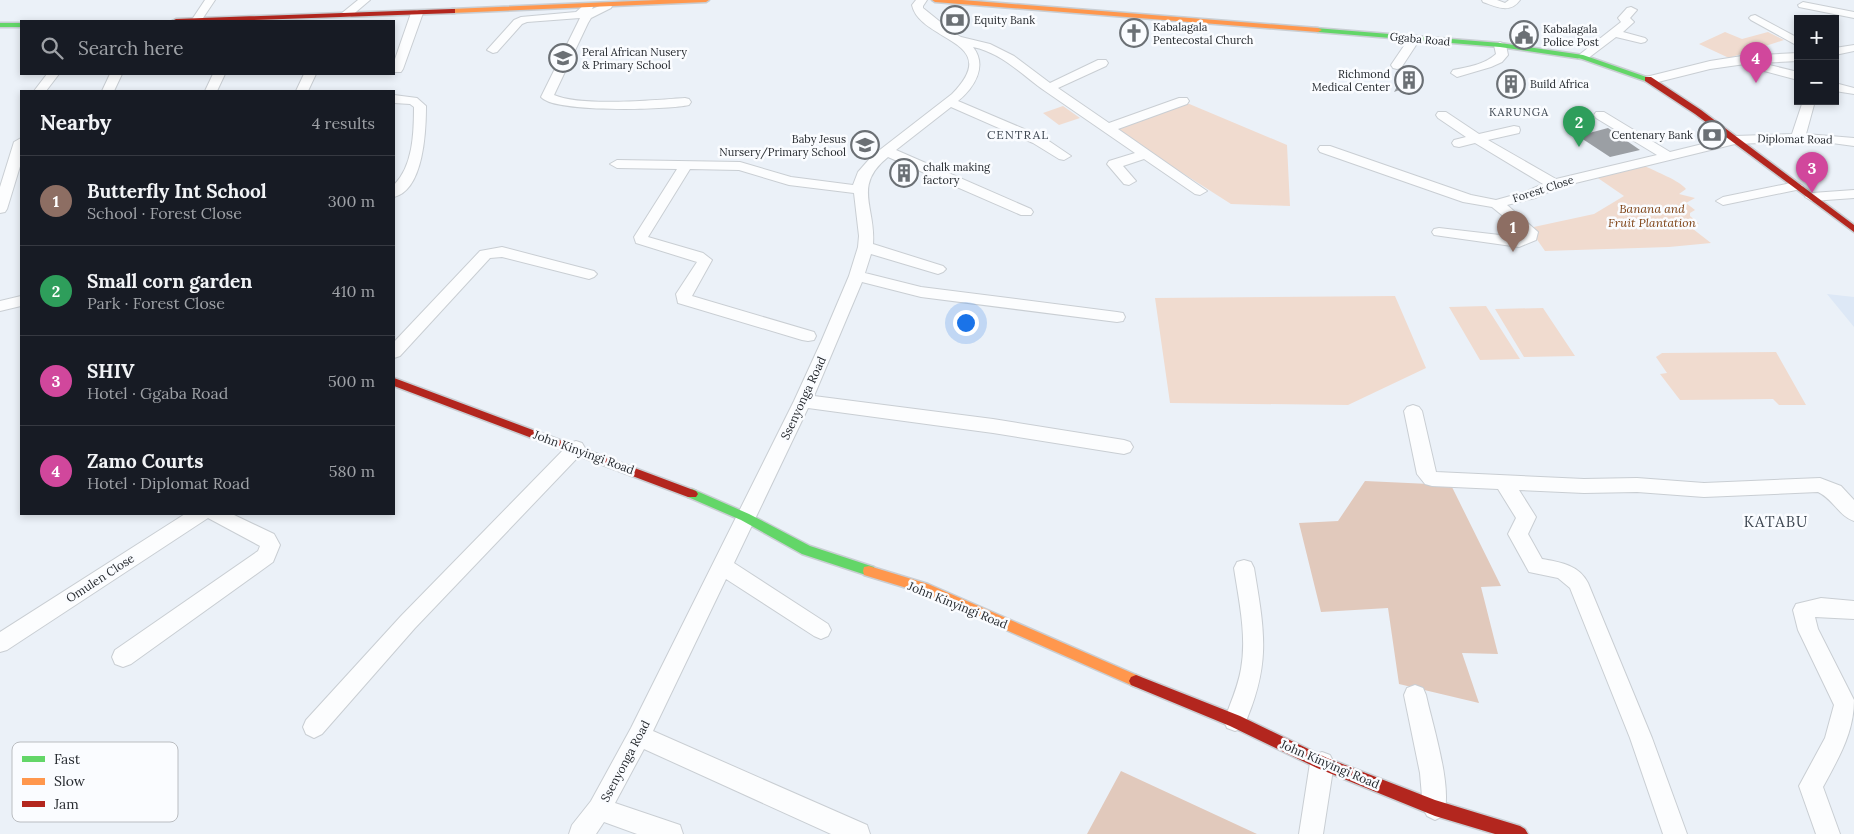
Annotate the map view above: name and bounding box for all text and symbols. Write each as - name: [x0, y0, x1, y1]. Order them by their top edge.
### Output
- bank icon: Equity Bank: [940, 5, 970, 35]
- place label: Equity Bank: [974, 13, 1035, 27]
- map controls: [1794, 15, 1839, 105]
- button: +: [1794, 15, 1839, 60]
- church icon: Kabalagala Pentecostal Church: [1119, 18, 1149, 48]
- search box: [20, 20, 395, 75]
- place label: Kabalagala Pentecostal Church: [1153, 20, 1254, 47]
- public building icon: Kabalagala Police Post: [1509, 20, 1539, 50]
- place label: Kabalagala Police Post: [1543, 22, 1600, 49]
- street label: Ggaba Road: [1389, 29, 1451, 49]
- icon: search: [38, 34, 66, 62]
- text: Search here: [78, 36, 184, 60]
- pin: 4: [1740, 42, 1772, 83]
- school or university icon: Peral African Nusery & Primary School: [548, 43, 578, 73]
- place label: Peral African Nusery & Primary School: [582, 45, 687, 72]
- button: −: [1794, 60, 1839, 105]
- building icon: Richmond Medical Center: [1394, 65, 1424, 95]
- place label: Richmond Medical Center: [1312, 67, 1390, 94]
- building icon: Build Africa: [1496, 69, 1526, 99]
- place label: Build Africa: [1530, 77, 1589, 91]
- district label: KARUNGA: [1489, 105, 1549, 119]
- pin: 2: [1563, 106, 1595, 147]
- text: Nearby: [40, 109, 111, 136]
- text: 4 results: [312, 113, 375, 133]
- bank icon: Centenary Bank: [1697, 120, 1727, 150]
- district label: CENTRAL: [987, 127, 1049, 142]
- place label: Centenary Bank: [1611, 128, 1693, 142]
- school or university icon: Baby Jesus Nursery/Primary School: [850, 130, 880, 160]
- street label: Diplomat Road: [1757, 131, 1833, 147]
- place label: Baby Jesus Nursery/Primary School: [719, 132, 846, 160]
- pin: 3: [1796, 152, 1828, 193]
- building icon: chalk making factory: [889, 158, 919, 188]
- place label: chalk making factory: [923, 160, 991, 187]
- street label: Forest Close: [1511, 173, 1575, 205]
- text: Butterfly Int School: [87, 179, 267, 203]
- text: 1: [53, 191, 59, 211]
- text: 300 m: [328, 191, 375, 211]
- park label: Banana and Fruit Plantation: [1608, 201, 1697, 230]
- text: School · Forest Close: [87, 203, 242, 223]
- pin: 1: [1497, 211, 1529, 252]
- text: Small corn garden: [87, 269, 252, 293]
- text: 2: [52, 281, 60, 301]
- text: 410 m: [332, 281, 375, 301]
- text: Park · Forest Close: [87, 293, 225, 313]
- your location: [953, 310, 979, 336]
- street label: Ssenyonga Road: [777, 354, 829, 442]
- text: SHIV: [87, 359, 135, 383]
- text: 3: [52, 371, 60, 391]
- text: 500 m: [328, 371, 375, 391]
- text: Hotel · Ggaba Road: [87, 383, 228, 403]
- street label: John Kinyingi Road: [531, 426, 636, 477]
- text: Zamo Courts: [87, 449, 203, 473]
- text: 4: [52, 461, 60, 481]
- text: 580 m: [329, 461, 375, 481]
- text: Hotel · Diplomat Road: [87, 473, 250, 493]
- district label: KATABU: [1744, 512, 1808, 531]
- street label: Omulen Close: [63, 550, 137, 606]
- street label: John Kinyingi Road: [905, 578, 1010, 632]
- street label: Ssenyonga Road: [597, 718, 653, 804]
- street label: John Kinyingi Road: [1277, 736, 1382, 792]
- legend: [12, 742, 178, 822]
- text: Fast: [54, 750, 81, 768]
- text: Slow: [54, 772, 86, 790]
- text: Jam: [53, 795, 79, 813]

